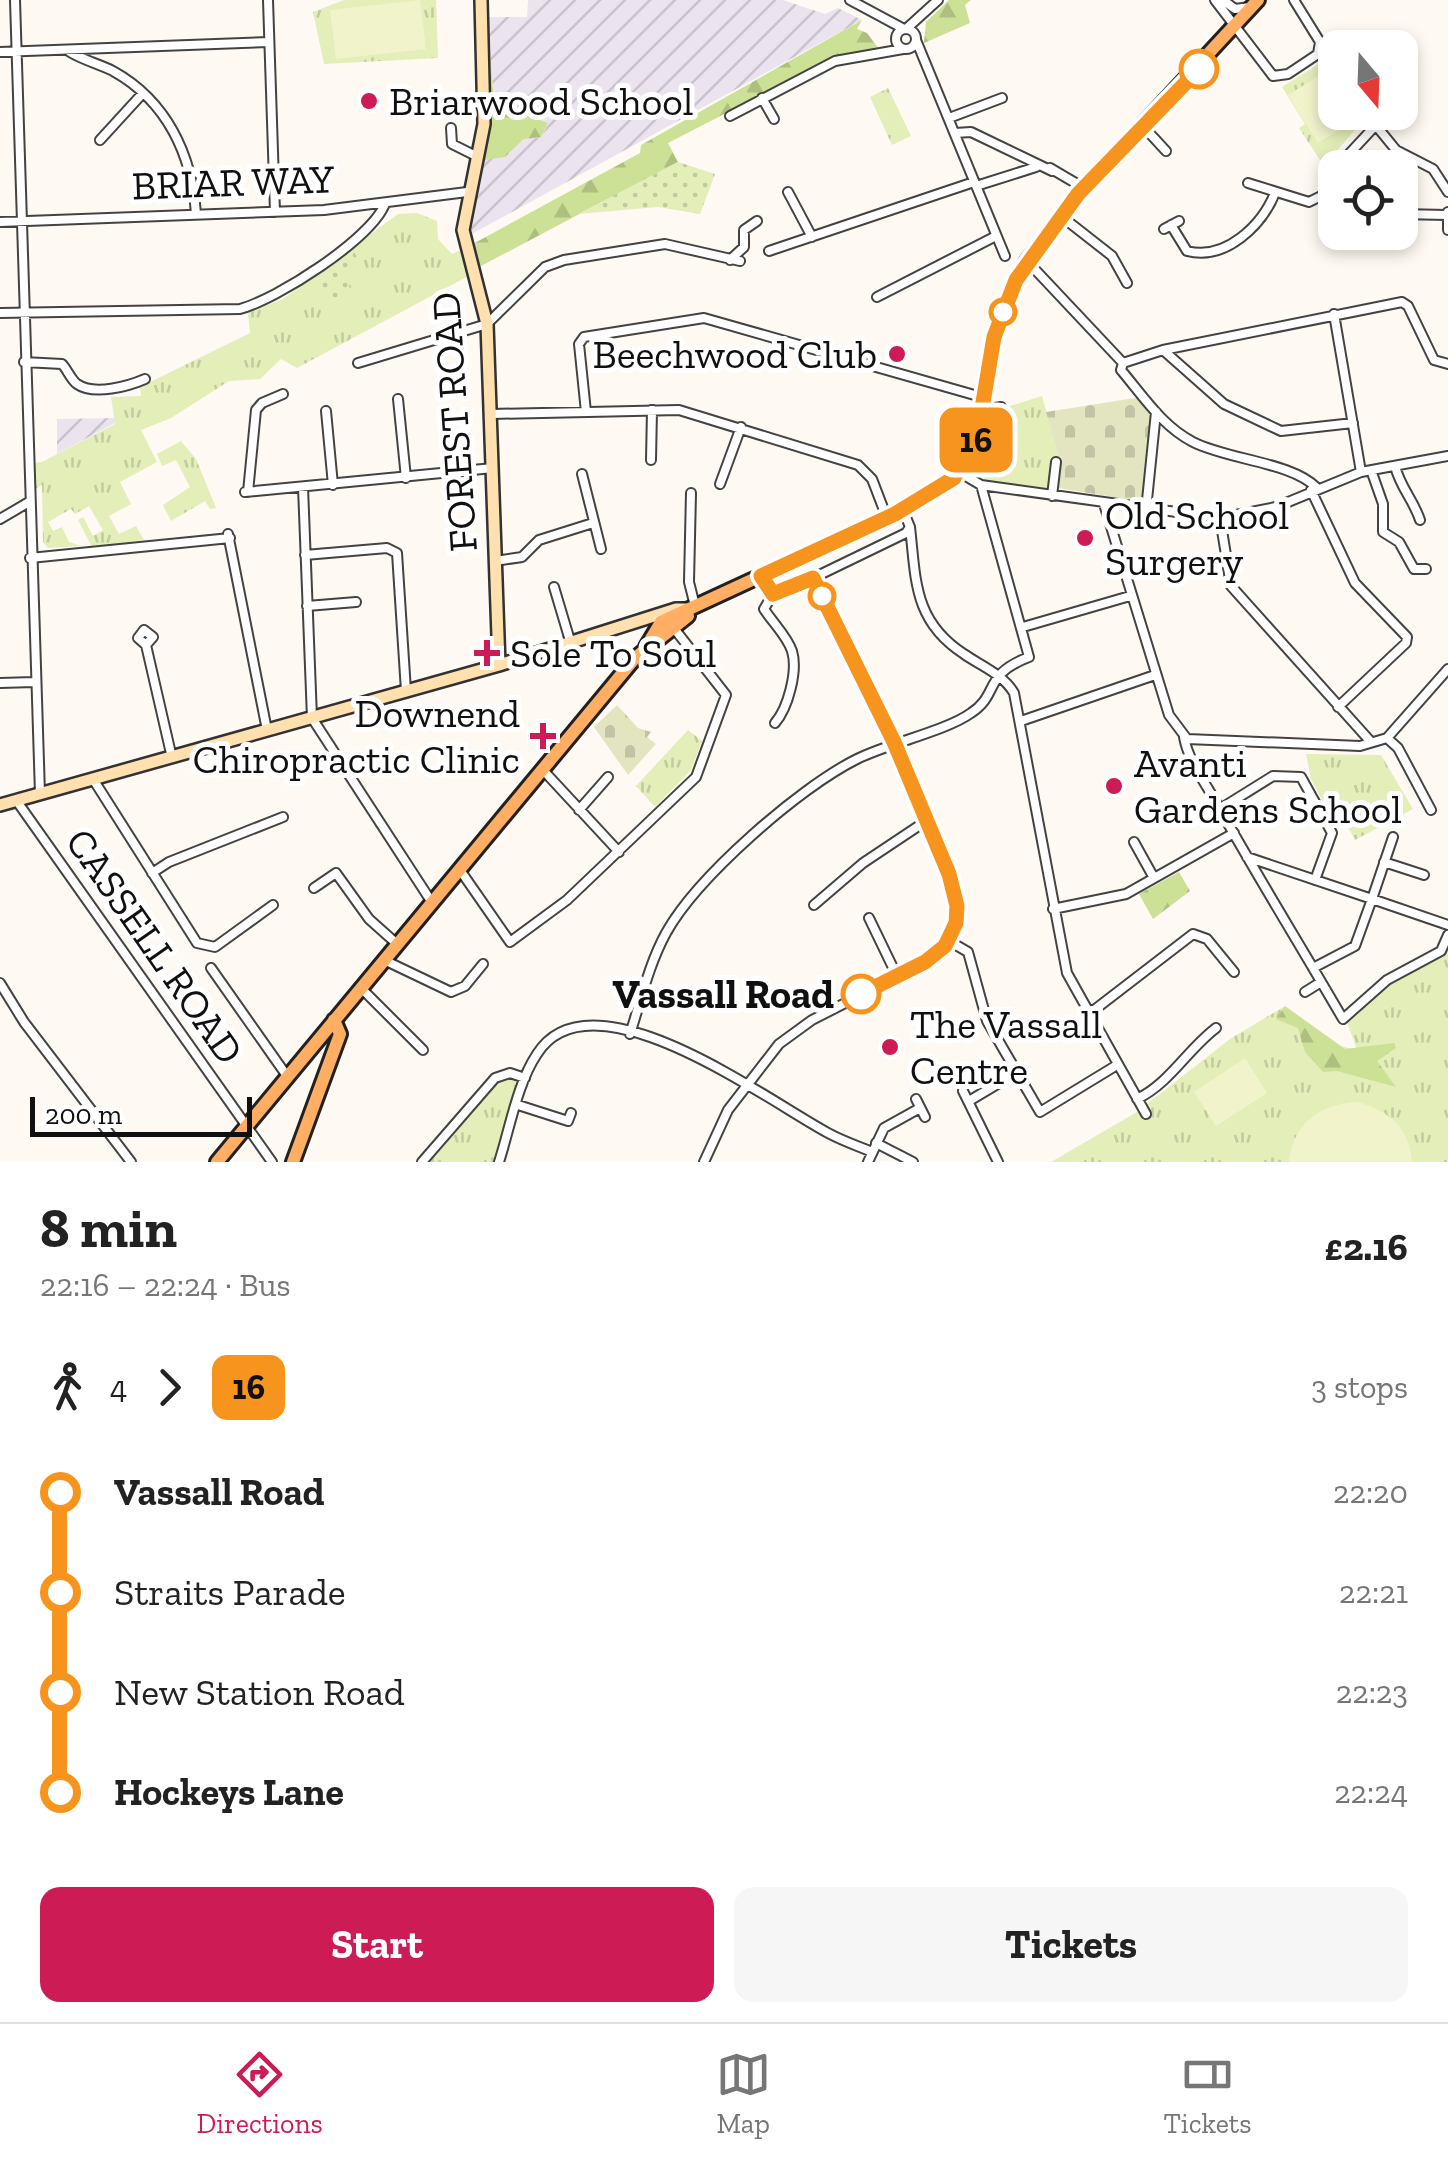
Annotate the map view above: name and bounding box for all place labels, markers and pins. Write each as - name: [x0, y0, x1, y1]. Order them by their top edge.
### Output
- unlabelled marker: [1180, 50, 1218, 88]
- place label: Briarwood School: [389, 77, 693, 125]
- marker: Briarwood School: [358, 90, 380, 112]
- unlabelled marker: [990, 299, 1016, 325]
- place label: Beechwood Club: [593, 330, 877, 378]
- marker: Beechwood Club: [886, 343, 908, 365]
- place label: Old School Surgery: [1105, 491, 1289, 585]
- marker: Old School Surgery: [1074, 527, 1096, 549]
- unlabelled marker: [809, 583, 835, 609]
- place label: Sole To Soul: [510, 629, 716, 677]
- marker: Sole To Soul: [474, 640, 500, 666]
- place label: Downend Chiropractic Clinic: [193, 689, 520, 783]
- marker: Downend Chiropractic Clinic: [530, 723, 556, 749]
- place label: Avanti Gardens School: [1134, 739, 1402, 833]
- marker: Avanti Gardens School: [1103, 775, 1125, 797]
- place label: Vassall Road: [613, 970, 834, 1018]
- marker: Vassall Road: [842, 975, 880, 1013]
- place label: The Vassall Centre: [910, 1000, 1102, 1094]
- marker: The Vassall Centre: [879, 1036, 901, 1058]

